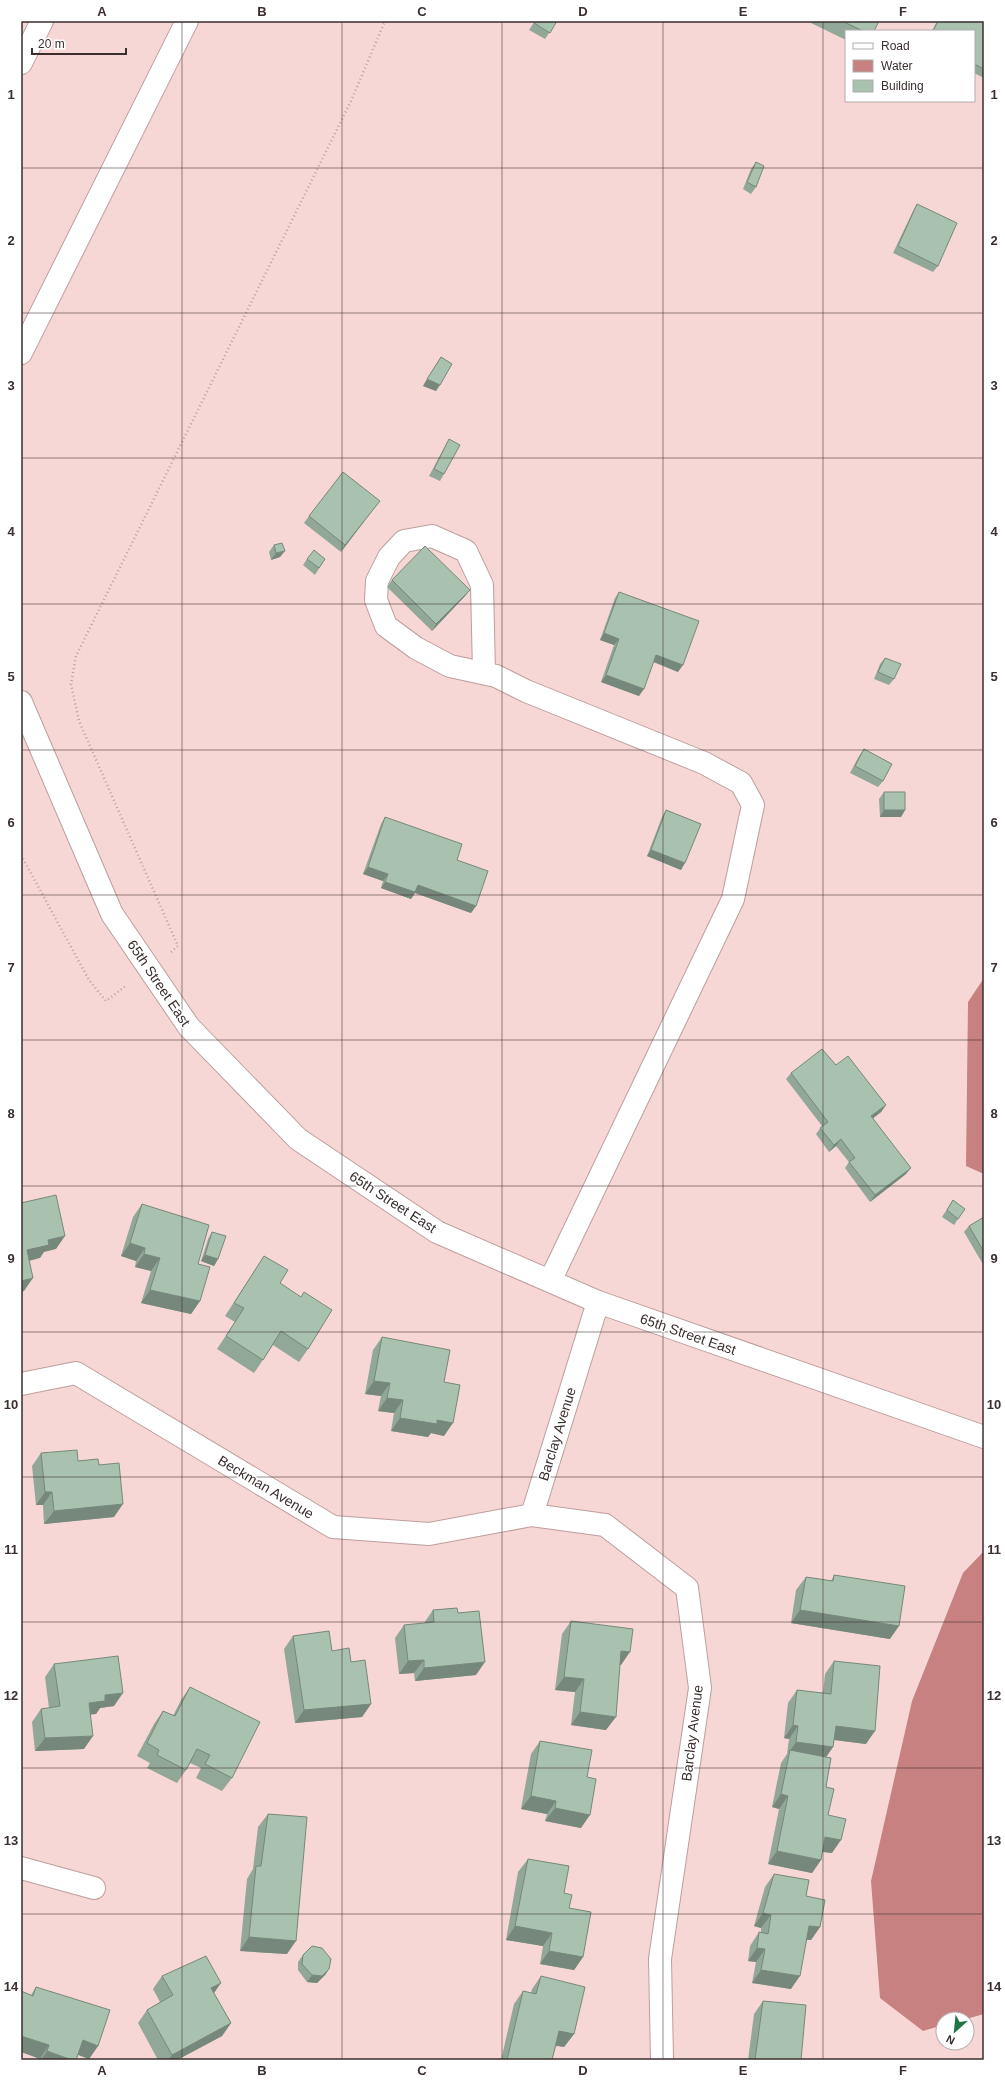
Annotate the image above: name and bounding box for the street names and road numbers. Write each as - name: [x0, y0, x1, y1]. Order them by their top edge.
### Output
- street label: 65th Street East: [124, 937, 194, 1029]
- street label: 65th Street East: [347, 1168, 440, 1236]
- street label: 65th Street East: [638, 1310, 738, 1358]
- street label: Barclay Avenue: [535, 1385, 579, 1483]
- street label: Beckman Avenue: [215, 1452, 317, 1522]
- street label: Barclay Avenue: [678, 1684, 706, 1782]

